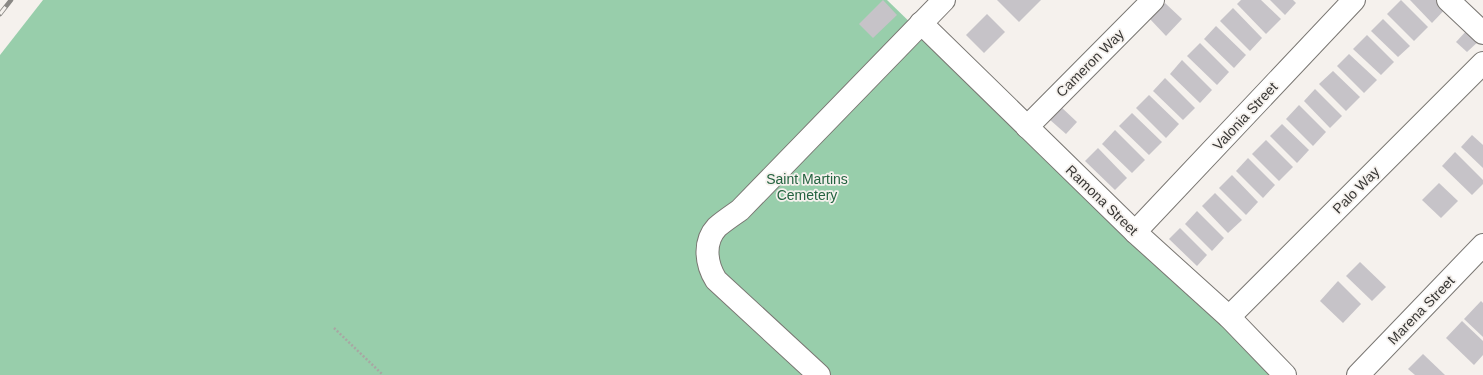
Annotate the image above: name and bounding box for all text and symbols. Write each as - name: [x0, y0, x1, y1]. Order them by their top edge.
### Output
- street label: Cameron Way: [1053, 26, 1127, 100]
- street label: Valonia Street: [1210, 79, 1281, 153]
- street label: Ramona Street: [1063, 162, 1141, 239]
- street label: Palo Way: [1329, 163, 1383, 217]
- park label: Saint Martins Cemetery: [766, 171, 848, 203]
- street label: Marena Street: [1384, 272, 1458, 347]

